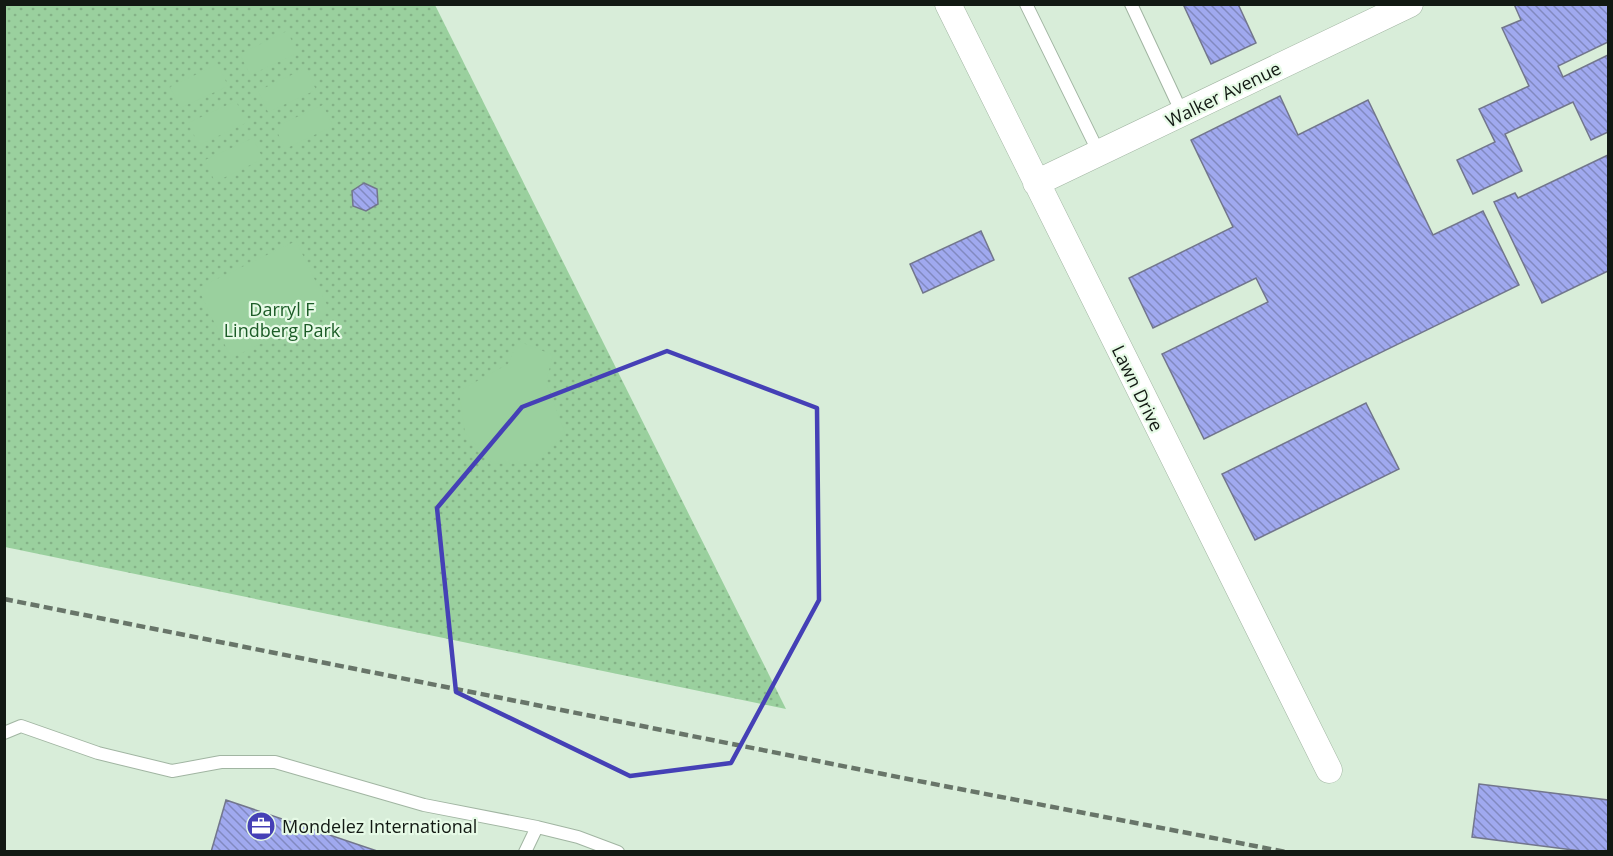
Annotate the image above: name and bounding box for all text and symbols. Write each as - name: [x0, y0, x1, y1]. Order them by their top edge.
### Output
- street label: Walker Avenue: [1161, 56, 1285, 132]
- park label: Darryl F Lindberg Park: [224, 297, 341, 342]
- street label: Lawn Drive: [1107, 341, 1169, 435]
- office icon: Mondelez International: [245, 810, 277, 842]
- place label: Mondelez International: [282, 814, 477, 838]

